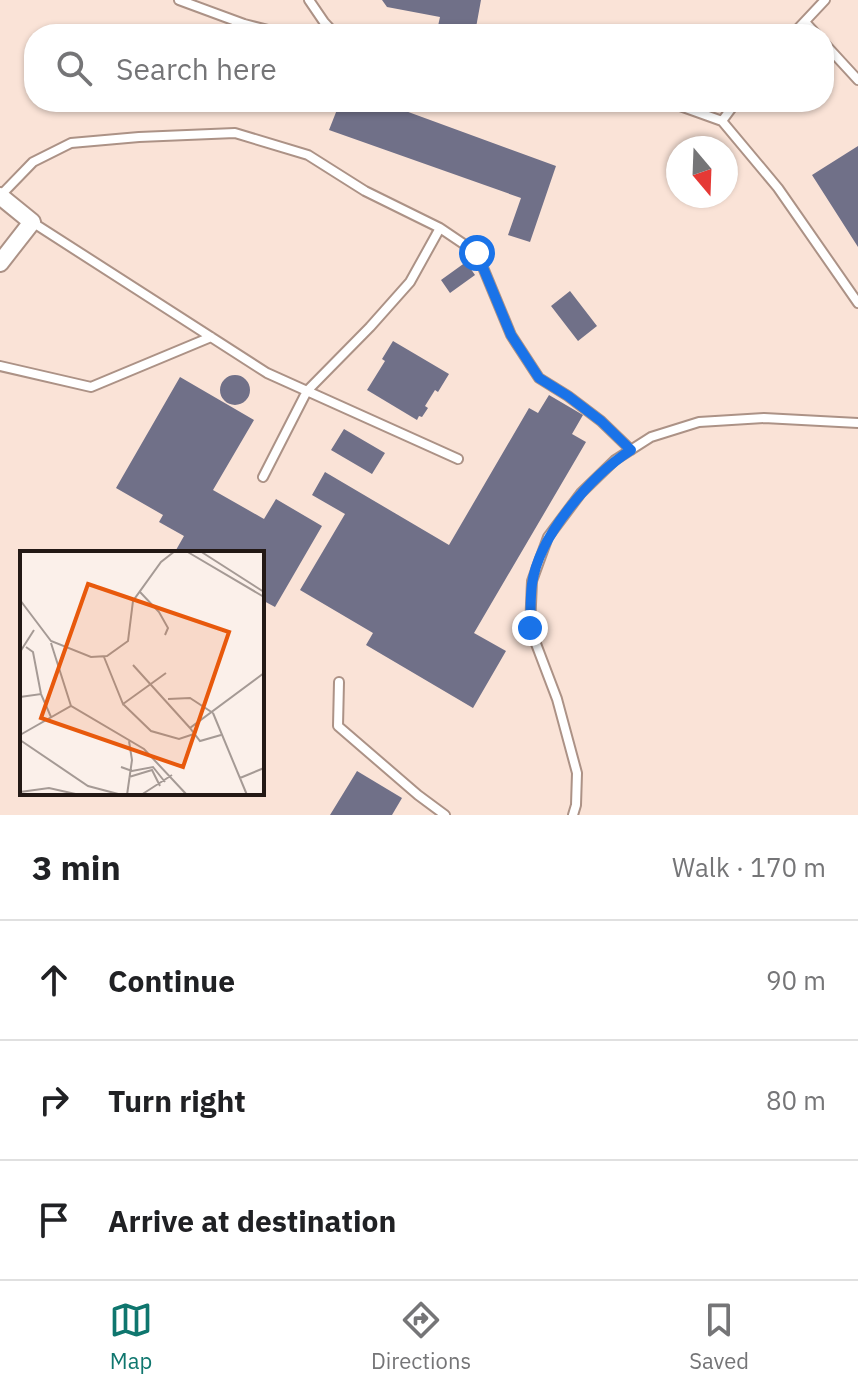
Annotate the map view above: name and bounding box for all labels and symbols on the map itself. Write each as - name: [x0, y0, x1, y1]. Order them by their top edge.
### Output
- north arrow: [666, 136, 738, 208]
- route start: [459, 235, 495, 271]
- inset map: [20, 551, 264, 795]
- route end: [512, 610, 548, 646]

